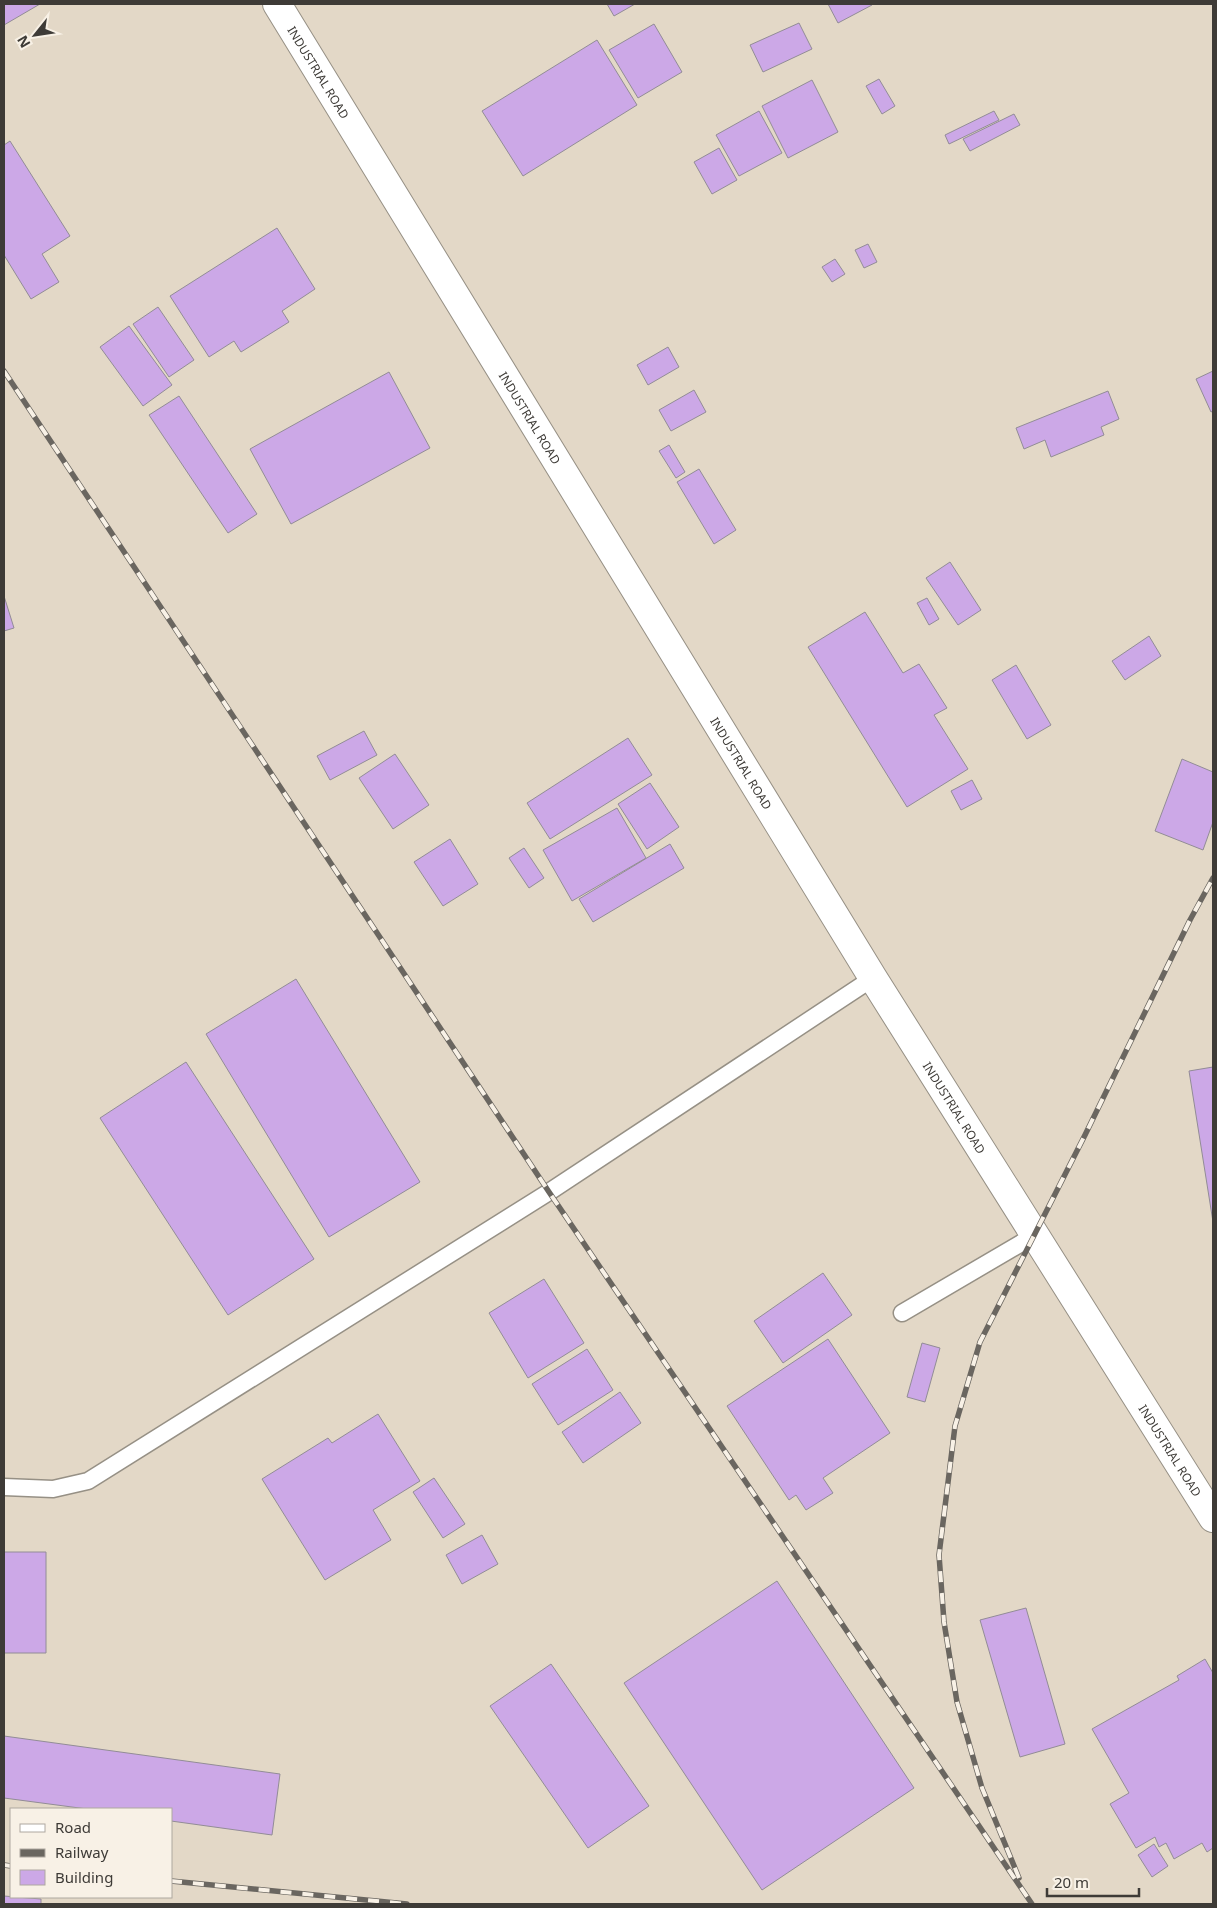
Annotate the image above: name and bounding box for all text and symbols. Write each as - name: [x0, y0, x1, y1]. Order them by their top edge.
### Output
- north arrow: [10, 10, 60, 60]
- street label: INDUSTRIAL ROAD: [284, 23, 354, 122]
- text: N: [12, 32, 34, 51]
- street label: INDUSTRIAL ROAD: [495, 368, 565, 467]
- street label: INDUSTRIAL ROAD: [707, 714, 776, 813]
- street label: INDUSTRIAL ROAD: [919, 1058, 990, 1157]
- street label: INDUSTRIAL ROAD: [1135, 1401, 1206, 1500]
- legend: [10, 1808, 172, 1898]
- text: Road: [55, 1817, 91, 1837]
- text: Railway: [55, 1842, 109, 1862]
- scale bar: [1047, 1866, 1140, 1898]
- text: Building: [55, 1867, 113, 1887]
- text: 20 m: [1054, 1872, 1089, 1892]

